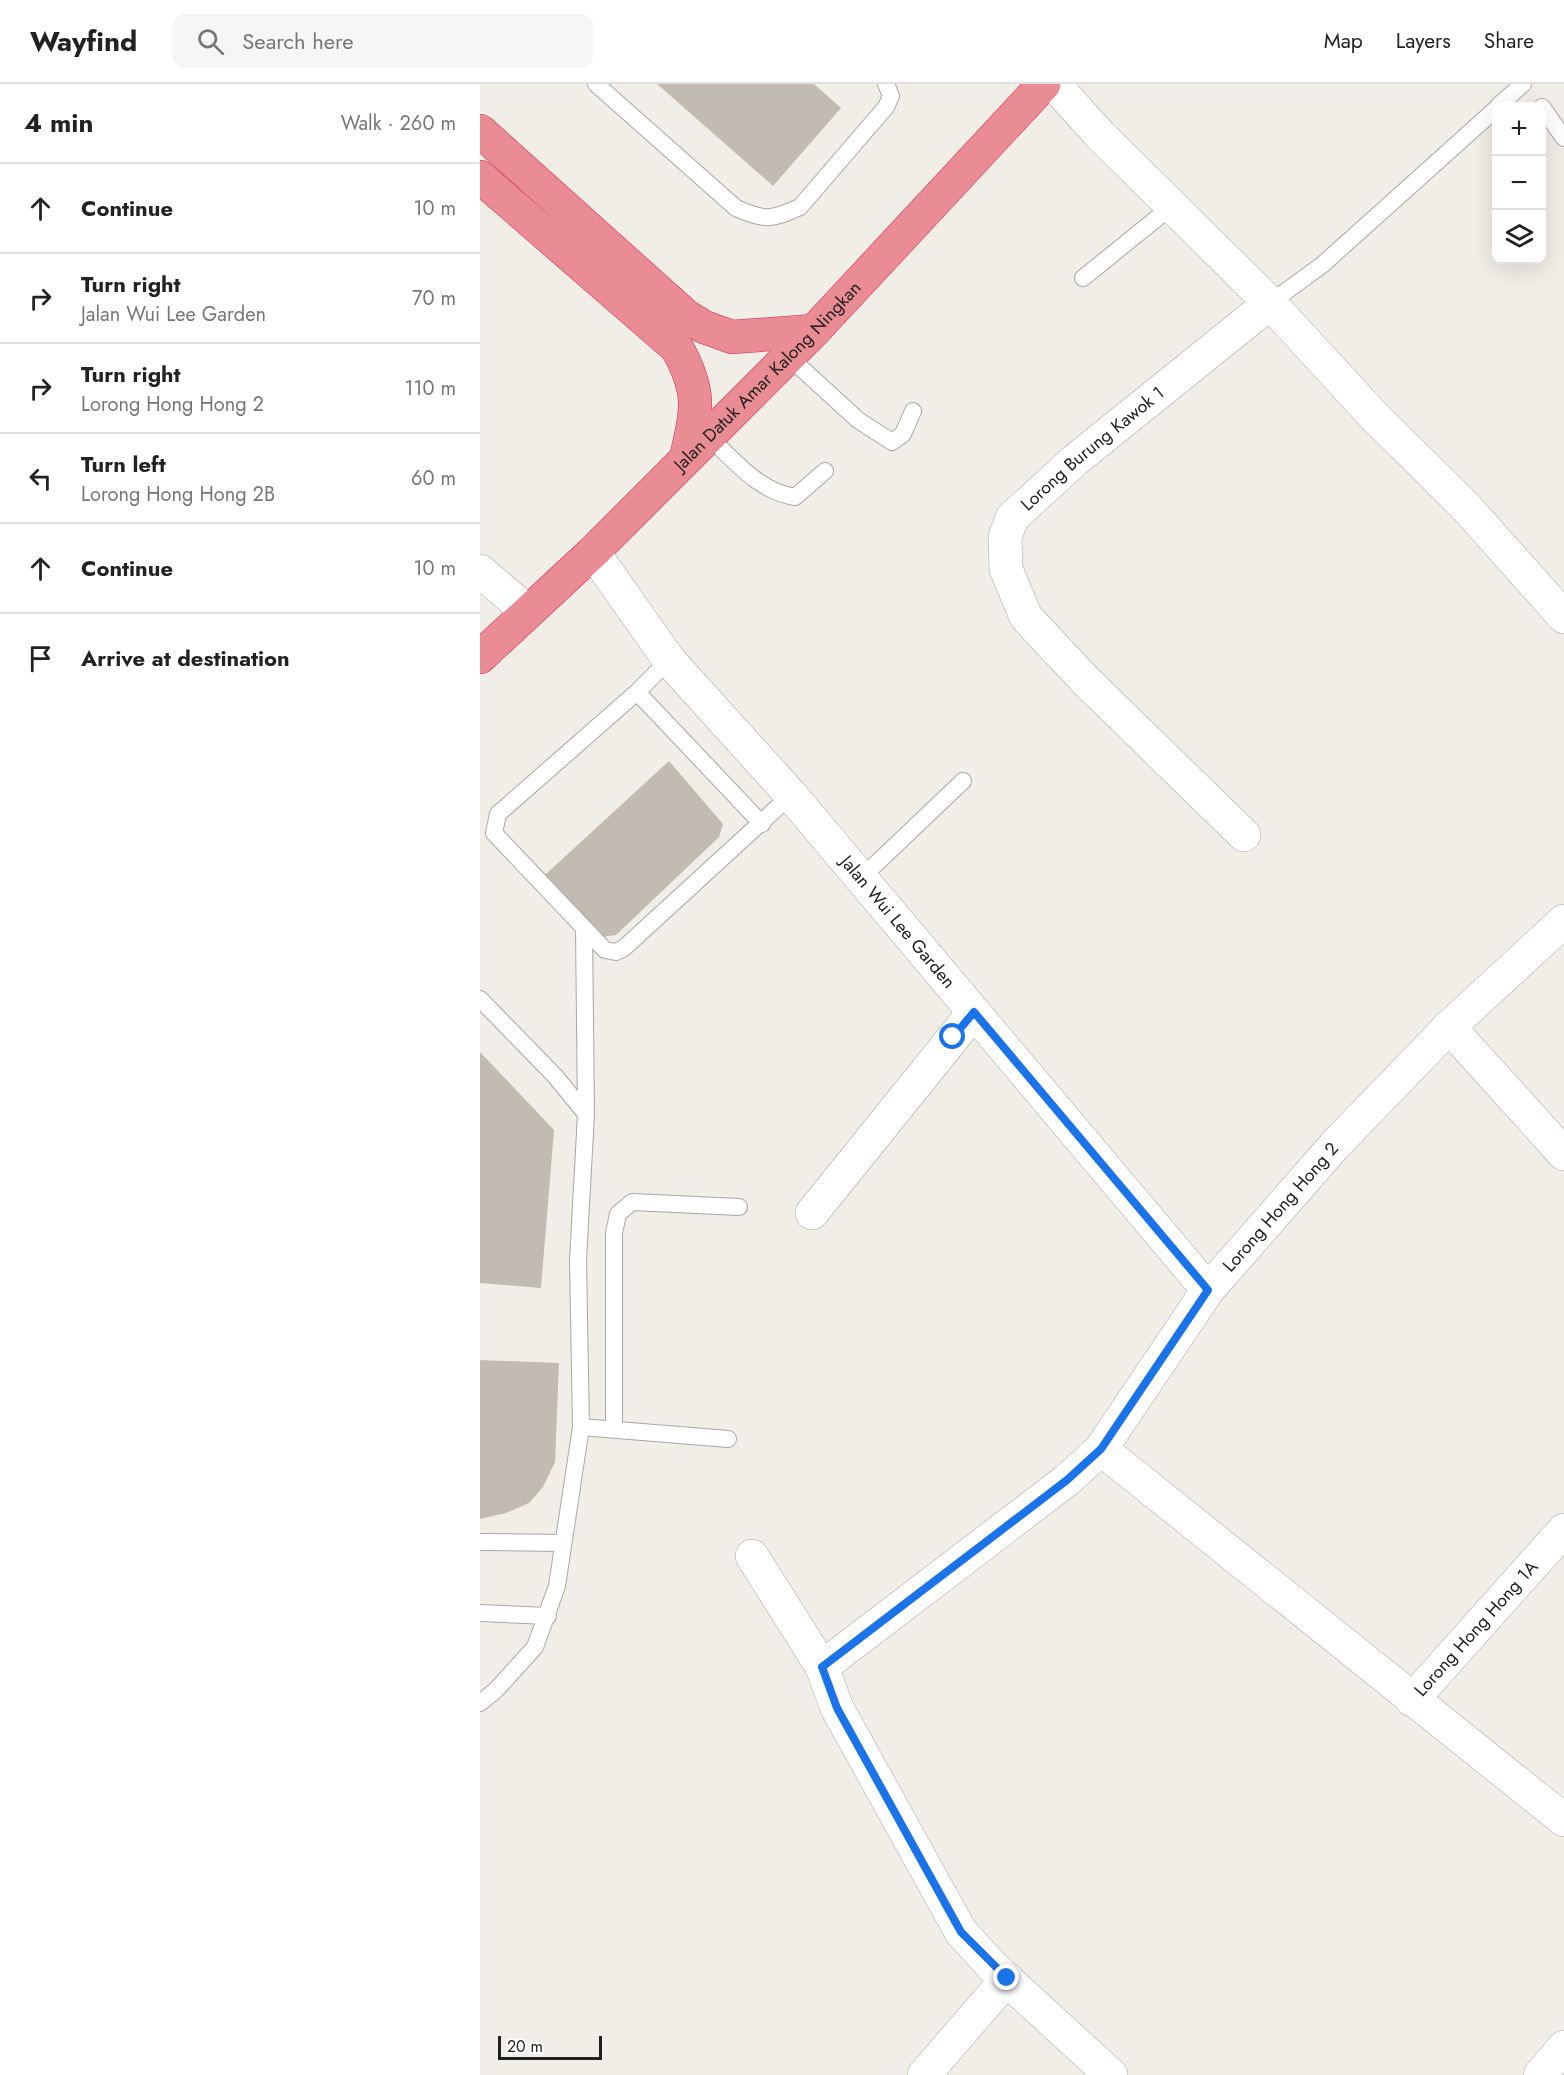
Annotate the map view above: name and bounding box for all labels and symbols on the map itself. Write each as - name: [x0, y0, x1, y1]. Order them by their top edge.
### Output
- street label: Jalan Datuk Amar Kalong Ningkan: [667, 275, 867, 478]
- street label: Lorong Burung Kawok 1: [1015, 380, 1170, 517]
- street label: Jalan Wui Lee Garden: [833, 848, 962, 994]
- route start: [939, 1023, 965, 1049]
- street label: Lorong Hong Hong 2: [1217, 1137, 1345, 1278]
- street label: Lorong Hong Hong 1A: [1408, 1555, 1544, 1702]
- route end: [993, 1964, 1019, 1990]
- scale bar: [498, 2033, 602, 2060]

